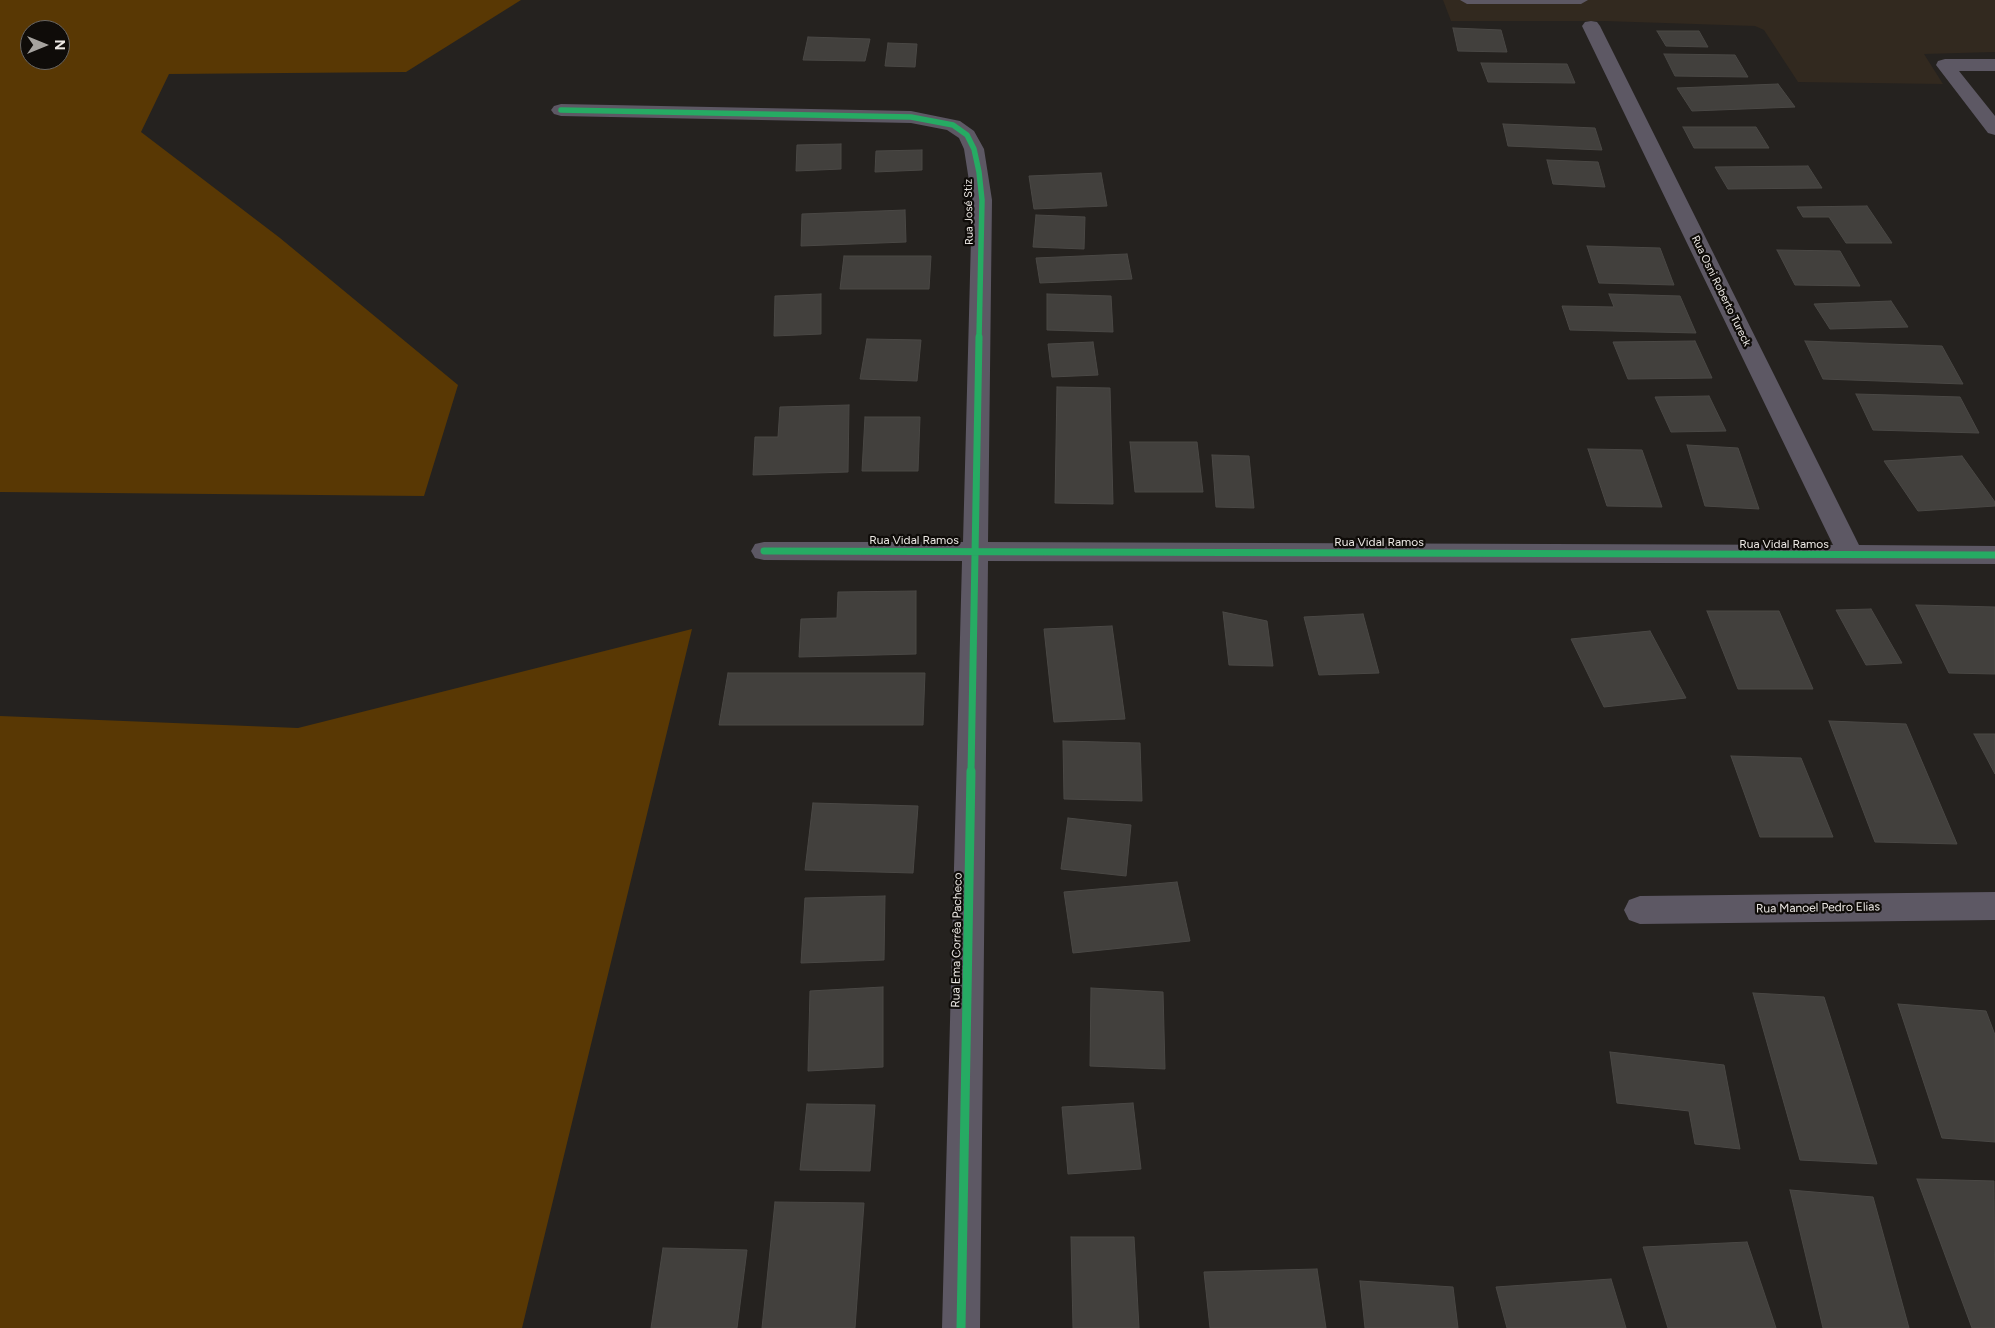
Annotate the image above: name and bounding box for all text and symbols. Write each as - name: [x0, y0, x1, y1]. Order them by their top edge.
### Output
- north arrow: [20, 20, 70, 70]
- text: N: [51, 40, 68, 50]
- street label: Rua José Stiz: [962, 179, 976, 245]
- street label: Rua Osni Roberto Tureck: [1688, 233, 1754, 349]
- street label: Rua Vidal Ramos: [869, 533, 959, 547]
- street label: Rua Vidal Ramos: [1334, 535, 1424, 549]
- street label: Rua Vidal Ramos: [1739, 537, 1829, 551]
- street label: Rua Ema Corrêa Pacheco: [949, 872, 965, 1008]
- street label: Rua Manoel Pedro Elias: [1756, 900, 1880, 916]

